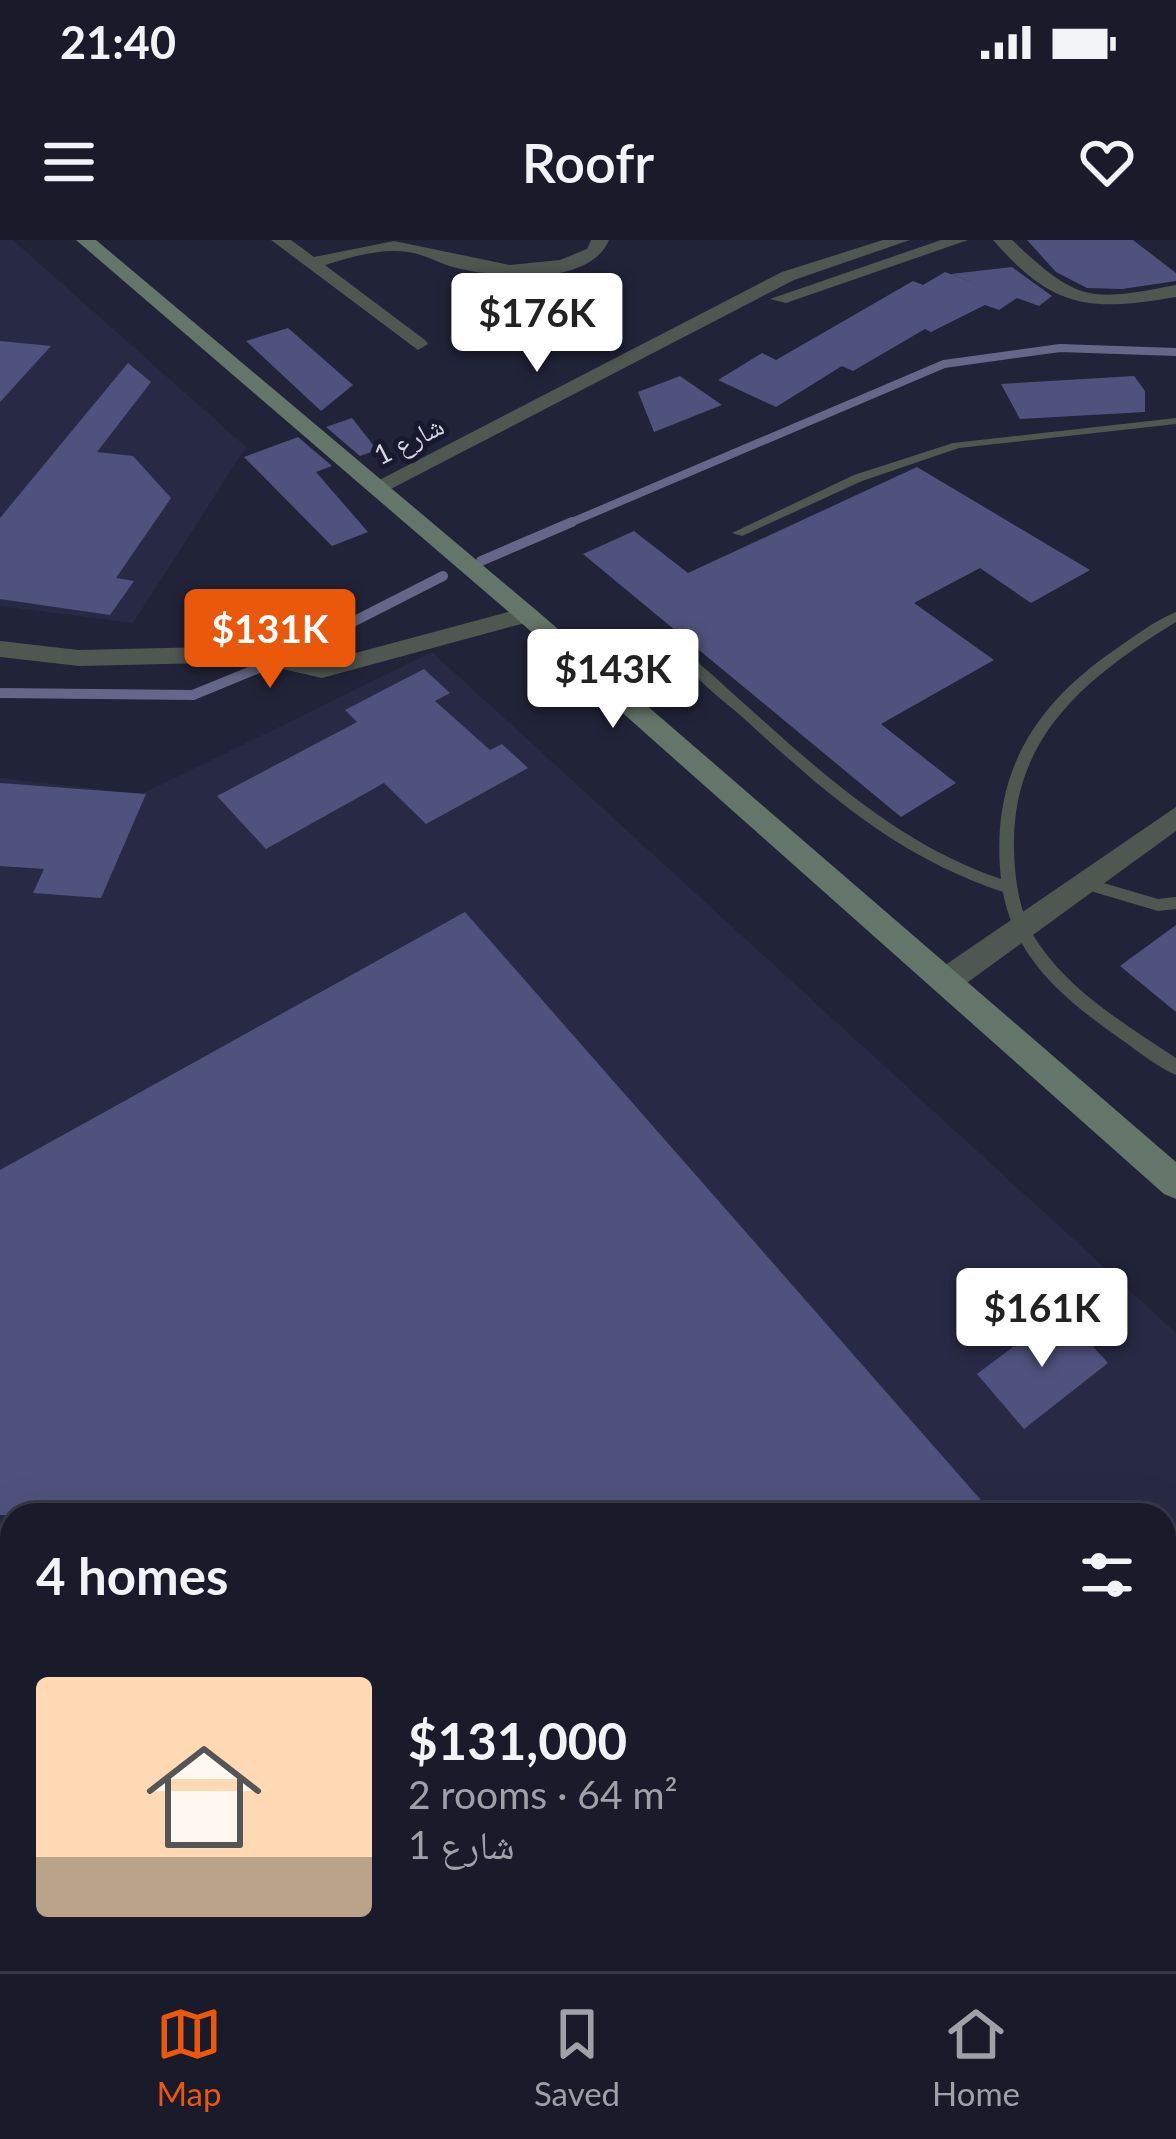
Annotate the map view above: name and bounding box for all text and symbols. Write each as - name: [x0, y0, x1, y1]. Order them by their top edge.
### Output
- text: 21:40: [60, 15, 176, 69]
- icon: menu: [36, 129, 102, 195]
- icon: heart: [1074, 129, 1140, 195]
- text: Roofr: [522, 130, 654, 195]
- pin: $176K: [453, 273, 621, 375]
- text: $176K: [478, 289, 596, 335]
- street label: شارع 1: [368, 408, 450, 473]
- pin: $131K: [186, 589, 354, 691]
- text: $131K: [211, 605, 329, 651]
- pin: $143K: [529, 629, 697, 731]
- text: $143K: [554, 645, 672, 691]
- pin: $161K: [958, 1268, 1126, 1370]
- text: $161K: [983, 1284, 1101, 1330]
- icon: filters: [1074, 1542, 1140, 1608]
- text: 4 homes: [36, 1545, 228, 1606]
- text: $131,000: [408, 1710, 627, 1771]
- icon: home: [132, 1725, 276, 1869]
- text: 2 rooms · 64 m²: [408, 1771, 678, 1817]
- text: شارع 1: [408, 1821, 515, 1867]
- tab: Map: [156, 2001, 222, 2113]
- tab: Saved: [534, 2001, 620, 2113]
- tab: Home: [932, 2001, 1020, 2113]

